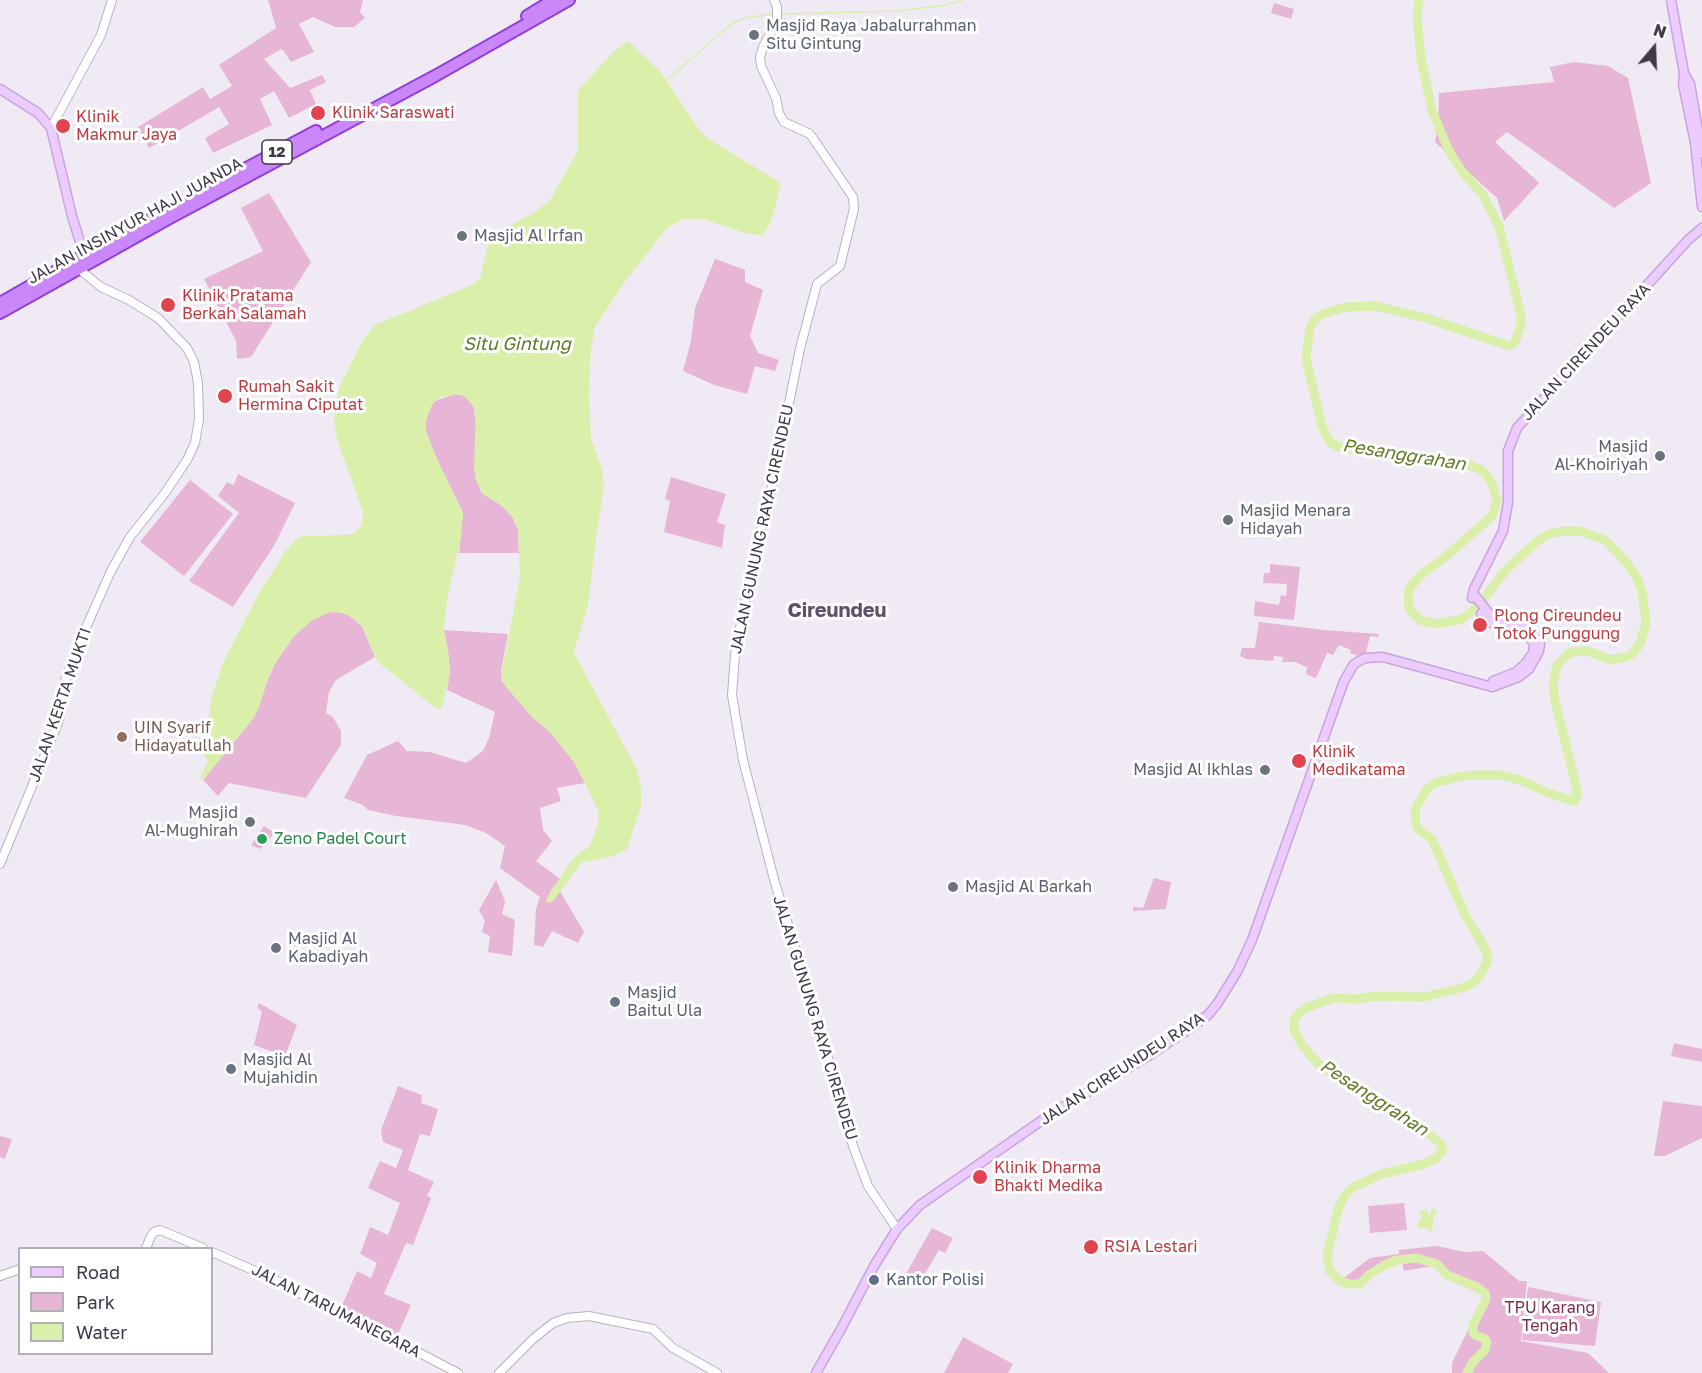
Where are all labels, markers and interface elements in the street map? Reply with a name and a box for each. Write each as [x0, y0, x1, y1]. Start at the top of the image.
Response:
place label: Masjid Raya Jabalurrahman Situ Gintung [766, 16, 976, 54]
north arrow [1624, 18, 1684, 78]
text: N [1651, 20, 1669, 42]
marker: Masjid Raya Jabalurrahman Situ Gintung [747, 28, 761, 42]
place label: Klinik Saraswati [332, 103, 455, 123]
marker: Klinik Saraswati [309, 104, 327, 122]
place label: Klinik Makmur Jaya [76, 107, 177, 145]
marker: Klinik Makmur Jaya [54, 117, 72, 135]
road number: 12 [262, 140, 292, 164]
street label: JALAN INSINYUR HAJI JUANDA [24, 154, 246, 288]
place label: Masjid Al Irfan [474, 226, 583, 246]
marker: Masjid Al Irfan [455, 229, 469, 243]
street label: JALAN CIRENDEU RAYA [1517, 280, 1655, 424]
place label: Klinik Pratama Berkah Salamah [182, 286, 306, 324]
marker: Klinik Pratama Berkah Salamah [159, 296, 177, 314]
water label: Situ Gintung [463, 333, 571, 355]
place label: Rumah Sakit Hermina Ciputat [238, 377, 363, 415]
marker: Rumah Sakit Hermina Ciputat [216, 387, 234, 405]
street label: JALAN GUNUNG RAYA CIRENDEU [726, 403, 798, 655]
water label: Pesanggrahan [1341, 435, 1467, 475]
place label: Masjid Al-Khoiriyah [1554, 437, 1648, 475]
marker: Masjid Al-Khoiriyah [1653, 449, 1667, 463]
place label: Masjid Menara Hidayah [1240, 501, 1351, 539]
marker: Masjid Menara Hidayah [1221, 513, 1235, 527]
district label: Cireundeu [788, 599, 886, 623]
place label: Plong Cireundeu Totok Punggung [1494, 606, 1622, 644]
marker: Plong Cireundeu Totok Punggung [1471, 616, 1489, 634]
street label: JALAN KERTA MUKTI [25, 625, 95, 785]
place label: UIN Syarif Hidayatullah [134, 718, 232, 756]
marker: UIN Syarif Hidayatullah [115, 730, 129, 744]
place label: Klinik Medikatama [1312, 742, 1406, 780]
marker: Klinik Medikatama [1290, 752, 1308, 770]
place label: Masjid Al Ikhlas [1133, 760, 1253, 780]
marker: Masjid Al Ikhlas [1258, 763, 1272, 777]
place label: Masjid Al-Mughirah [145, 803, 238, 841]
marker: Masjid Al-Mughirah [243, 815, 257, 829]
place label: Zeno Padel Court [274, 829, 407, 849]
marker: Zeno Padel Court [255, 832, 269, 846]
place label: Masjid Al Barkah [965, 877, 1092, 897]
marker: Masjid Al Barkah [946, 880, 960, 894]
street label: JALAN GUNUNG RAYA CIRENDEU [769, 893, 861, 1143]
place label: Masjid Al Kabadiyah [288, 929, 368, 967]
marker: Masjid Al Kabadiyah [269, 941, 283, 955]
place label: Masjid Baitul Ula [627, 983, 702, 1021]
marker: Masjid Baitul Ula [608, 995, 622, 1009]
street label: JALAN CIREUNDEU RAYA [1036, 1009, 1208, 1129]
place label: Masjid Al Mujahidin [243, 1050, 318, 1088]
water label: Pesanggrahan [1316, 1055, 1432, 1141]
marker: Masjid Al Mujahidin [224, 1062, 238, 1076]
place label: Klinik Dharma Bhakti Medika [994, 1158, 1103, 1196]
marker: Klinik Dharma Bhakti Medika [971, 1168, 989, 1186]
place label: RSIA Lestari [1104, 1237, 1198, 1257]
marker: RSIA Lestari [1082, 1238, 1100, 1256]
legend [18, 1247, 213, 1355]
street label: JALAN TARUMANEGARA [248, 1260, 424, 1362]
text: Road [76, 1261, 120, 1283]
place label: Kantor Polisi [886, 1270, 984, 1290]
marker: Kantor Polisi [867, 1273, 881, 1287]
text: Park [76, 1291, 115, 1313]
park label: TPU Karang Tengah [1505, 1298, 1595, 1336]
text: Water [76, 1321, 127, 1343]

